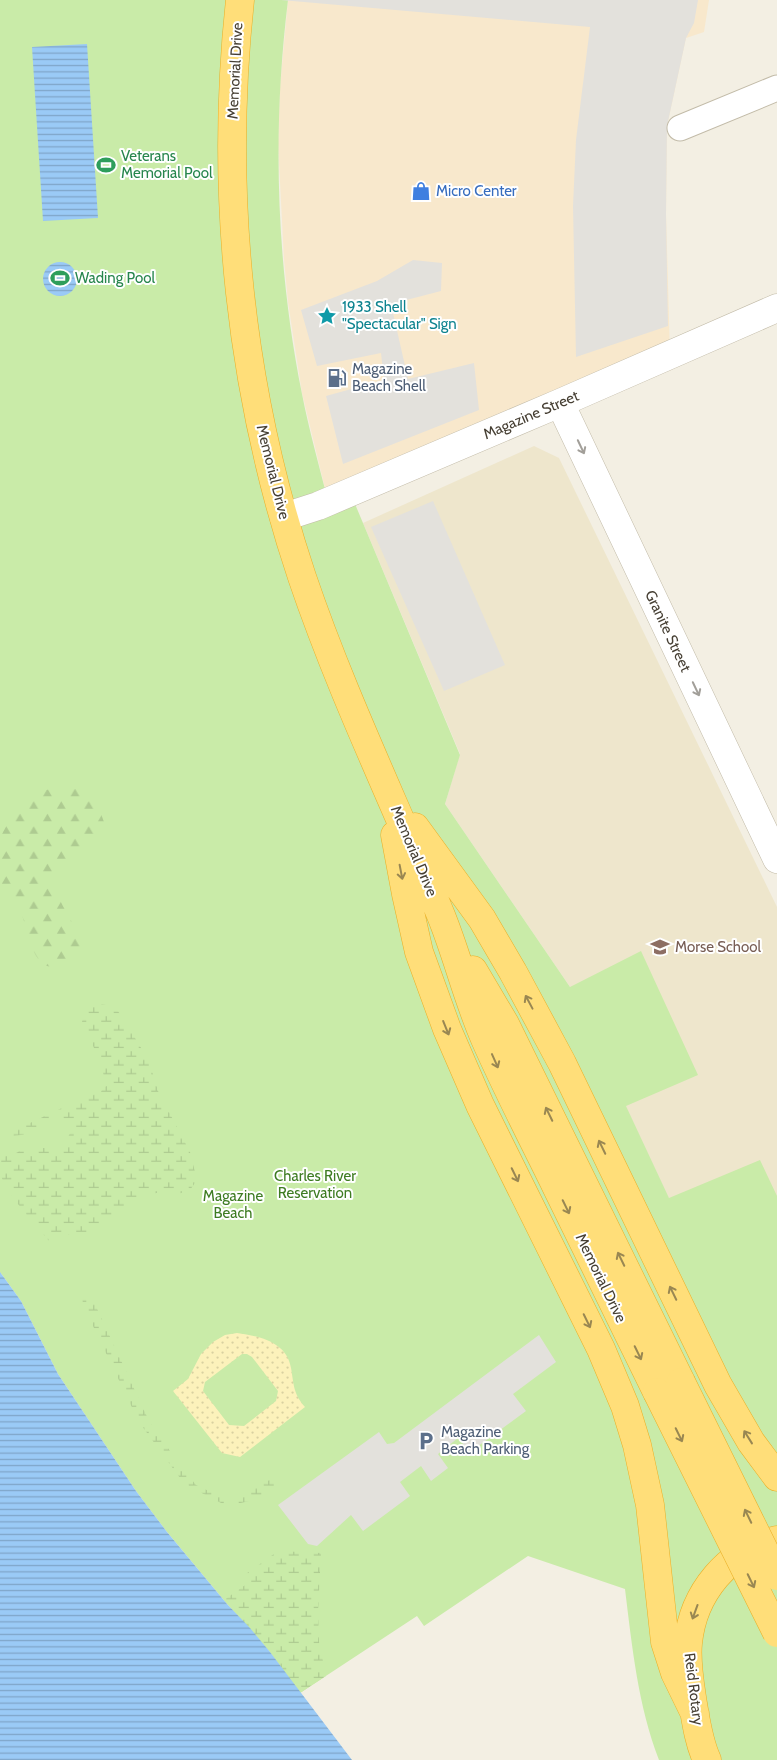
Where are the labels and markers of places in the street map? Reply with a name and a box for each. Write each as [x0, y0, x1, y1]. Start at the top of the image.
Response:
place label: Veterans Memorial Pool [121, 147, 213, 182]
sports icon: Veterans Memorial Pool [95, 154, 117, 176]
shop icon: Micro Center [410, 180, 432, 202]
place label: Micro Center [436, 182, 517, 200]
sports icon: Wading Pool [49, 267, 71, 289]
place label: Wading Pool [75, 269, 155, 287]
place label: 1933 Shell "Spectacular" Sign [342, 298, 457, 333]
place icon: 1933 Shell "Spectacular" Sign [316, 305, 338, 327]
place label: Magazine Beach Shell [352, 360, 426, 395]
fuel station icon: Magazine Beach Shell [326, 367, 348, 389]
school or university icon: Morse School [649, 936, 671, 958]
place label: Morse School [675, 938, 761, 956]
place label: Magazine Beach Parking [441, 1423, 530, 1458]
parking icon: Magazine Beach Parking [415, 1430, 437, 1452]

